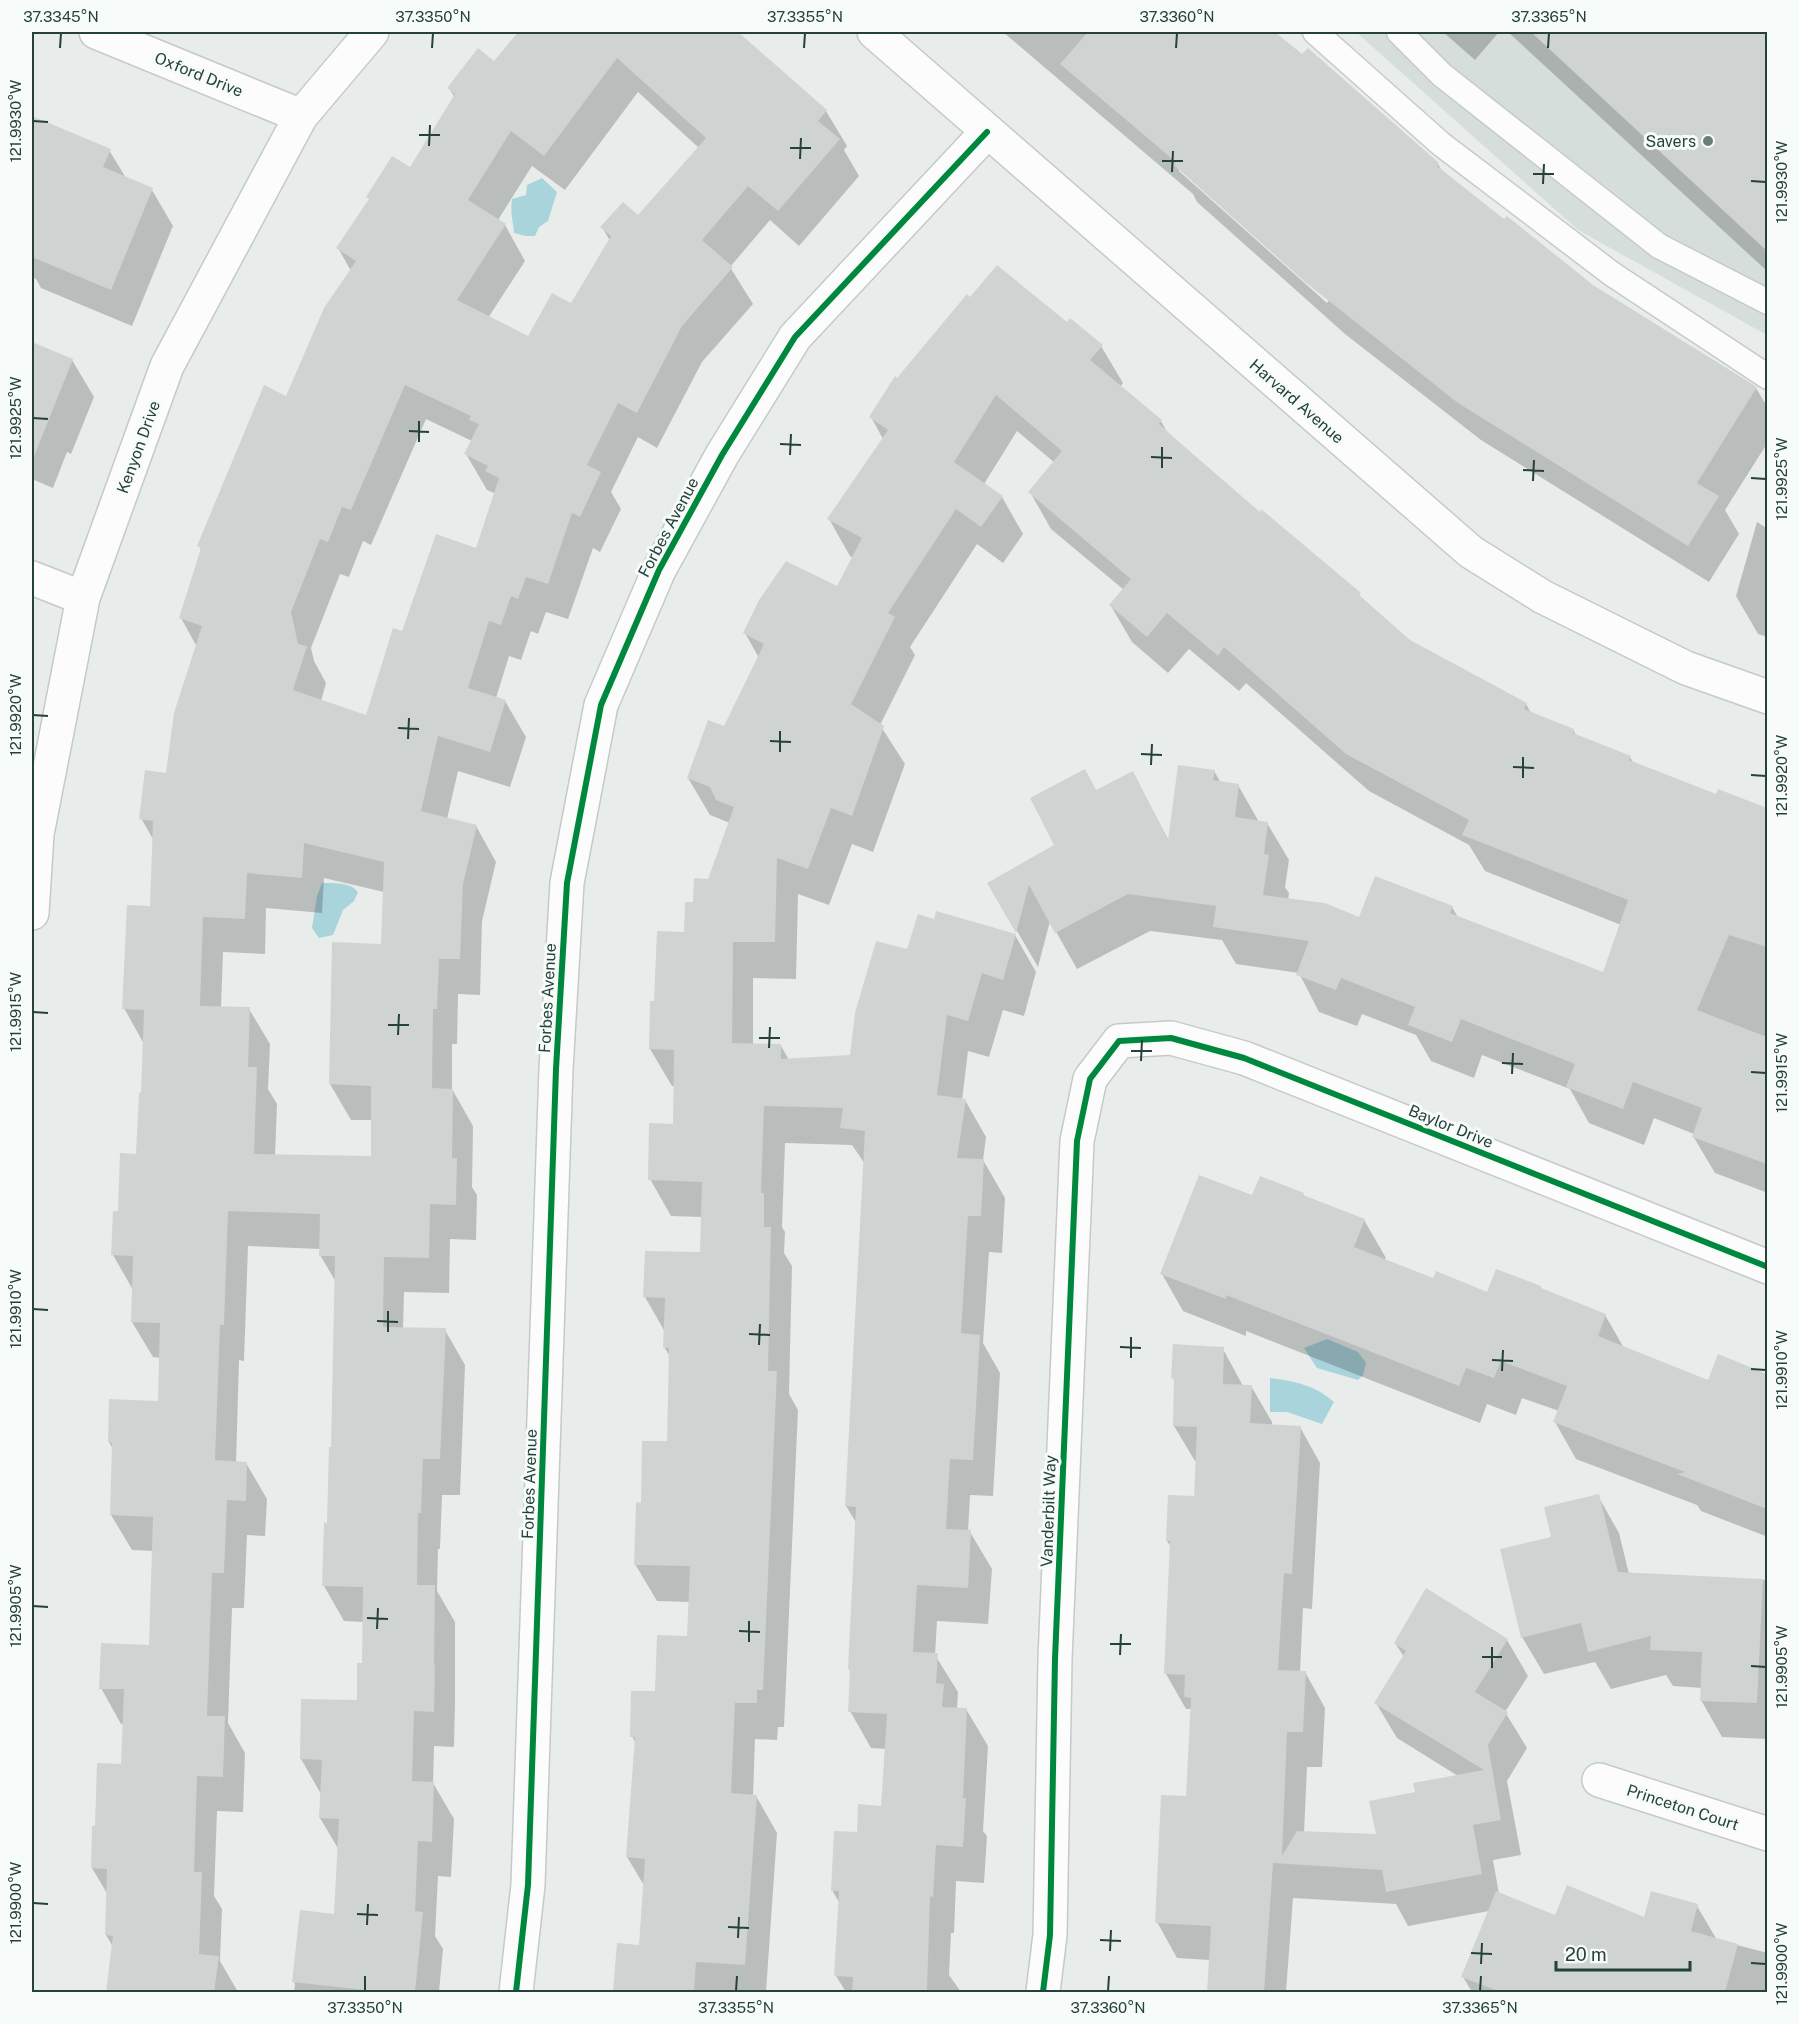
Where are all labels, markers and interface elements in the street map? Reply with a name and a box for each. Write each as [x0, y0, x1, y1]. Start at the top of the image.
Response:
text: 37.3345°N [23, 8, 99, 25]
text: 37.3350°N [395, 8, 471, 25]
text: 37.3355°N [767, 8, 843, 25]
text: 37.3360°N [1139, 8, 1215, 25]
text: 37.3365°N [1511, 8, 1587, 25]
street label: Oxford Drive [152, 48, 246, 101]
text: 121.9930°W [7, 80, 24, 162]
place label: Savers [1645, 132, 1696, 151]
marker: Savers [1701, 134, 1715, 148]
text: 121.9930°W [1773, 141, 1790, 223]
street label: Harvard Avenue [1246, 355, 1348, 448]
text: 121.9925°W [7, 377, 24, 459]
street label: Kenyon Drive [113, 398, 164, 496]
text: 121.9925°W [1773, 438, 1790, 520]
street label: Forbes Avenue [634, 474, 703, 580]
text: 121.9920°W [7, 674, 24, 756]
text: 121.9920°W [1773, 735, 1790, 817]
street label: Forbes Avenue [535, 943, 560, 1053]
text: 121.9915°W [7, 972, 24, 1052]
text: 121.9915°W [1773, 1033, 1790, 1113]
street label: Baylor Drive [1406, 1101, 1496, 1152]
text: 121.9910°W [7, 1269, 24, 1349]
text: 121.9910°W [1773, 1330, 1790, 1410]
street label: Forbes Avenue [518, 1429, 541, 1539]
street label: Vanderbilt Way [1037, 1454, 1060, 1567]
text: 121.9905°W [7, 1564, 24, 1648]
text: 121.9905°W [1773, 1625, 1790, 1709]
street label: Princeton Court [1624, 1780, 1741, 1835]
text: 121.9900°W [7, 1862, 24, 1944]
text: 121.9900°W [1773, 1923, 1790, 2005]
scale bar [1556, 1934, 1690, 1972]
text: 20 m [1565, 1944, 1607, 1965]
text: 37.3350°N [327, 1999, 403, 2016]
text: 37.3355°N [698, 1999, 774, 2016]
text: 37.3360°N [1070, 1999, 1146, 2016]
text: 37.3365°N [1442, 1999, 1518, 2016]

